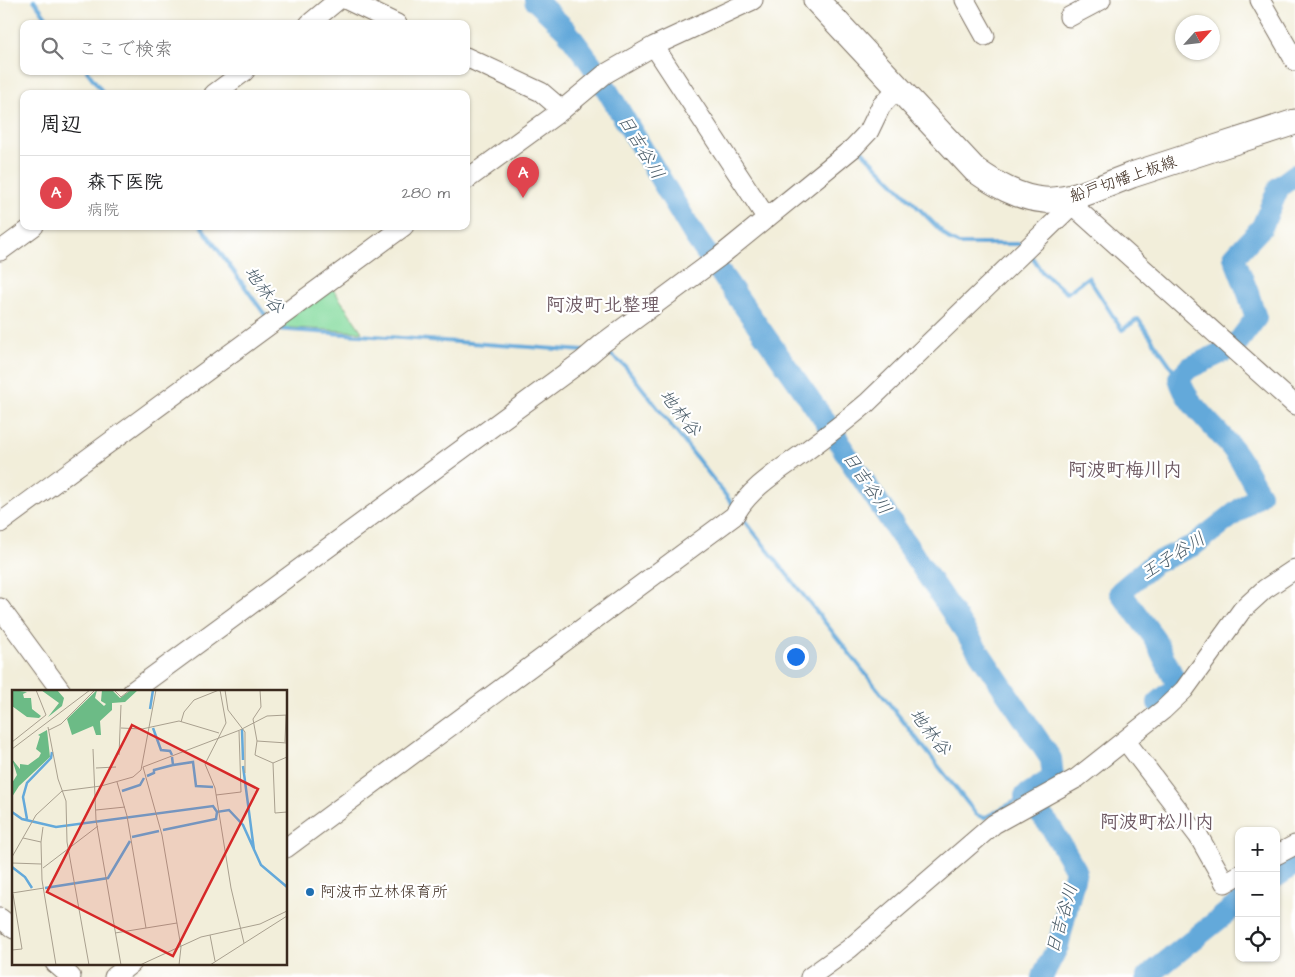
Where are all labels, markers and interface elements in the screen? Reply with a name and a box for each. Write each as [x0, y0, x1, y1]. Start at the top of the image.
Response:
north arrow [1175, 15, 1220, 60]
search box [20, 20, 470, 75]
icon: search [38, 34, 66, 62]
text: ここで検索 [78, 36, 173, 63]
text: 周辺 [40, 110, 82, 139]
water label: 日吉谷川 [612, 110, 670, 184]
street label: 船戸切幡上板線 [1066, 150, 1180, 208]
pin: A [507, 157, 539, 198]
text: 森下医院 [87, 169, 163, 196]
text: A [51, 182, 61, 204]
text: 280 m [402, 182, 450, 204]
text: 病院 [87, 199, 119, 221]
water label: 地林谷 [238, 261, 291, 320]
district label: 阿波町北整理 [546, 292, 660, 319]
water label: 地林谷 [654, 384, 707, 443]
water label: 日吉谷川 [837, 446, 897, 520]
district label: 阿波町梅川内 [1068, 457, 1182, 484]
water label: 王子谷川 [1136, 526, 1210, 586]
your location [783, 644, 809, 670]
inset map [12, 690, 288, 964]
water label: 地林谷 [904, 703, 957, 762]
district label: 阿波町松川内 [1100, 809, 1214, 836]
map controls [1235, 827, 1280, 962]
button: + [1235, 827, 1280, 872]
button: − [1235, 872, 1280, 917]
place label: 阿波市立林保育所 [320, 881, 448, 903]
water label: 日吉谷川 [1040, 881, 1084, 957]
marker: 阿波市立林保育所 [304, 886, 316, 898]
button: locate [1235, 917, 1280, 962]

